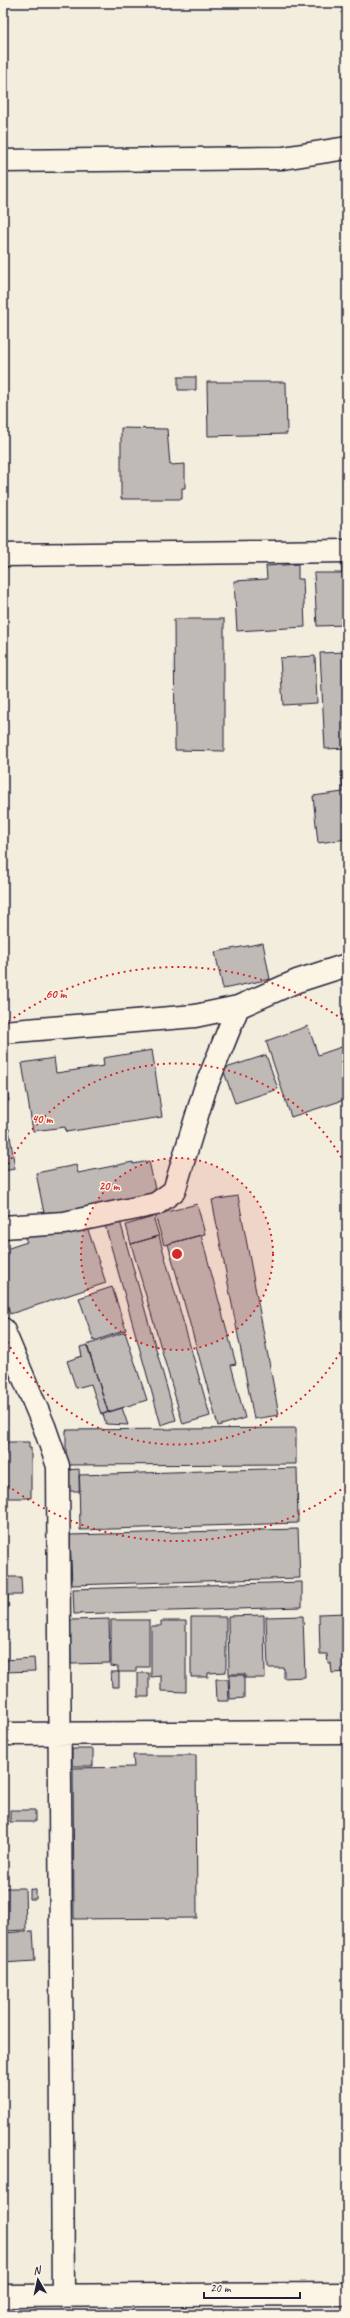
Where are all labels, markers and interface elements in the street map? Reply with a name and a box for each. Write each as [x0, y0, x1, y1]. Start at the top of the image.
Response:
text: 60 m [46, 986, 68, 1002]
text: 40 m [32, 1111, 53, 1127]
text: 20 m [99, 1178, 120, 1194]
centre of rings [170, 1247, 184, 1261]
north arrow [18, 2260, 58, 2300]
text: N [32, 2262, 43, 2278]
scale bar [204, 2274, 300, 2300]
text: 20 m [210, 2280, 232, 2296]

